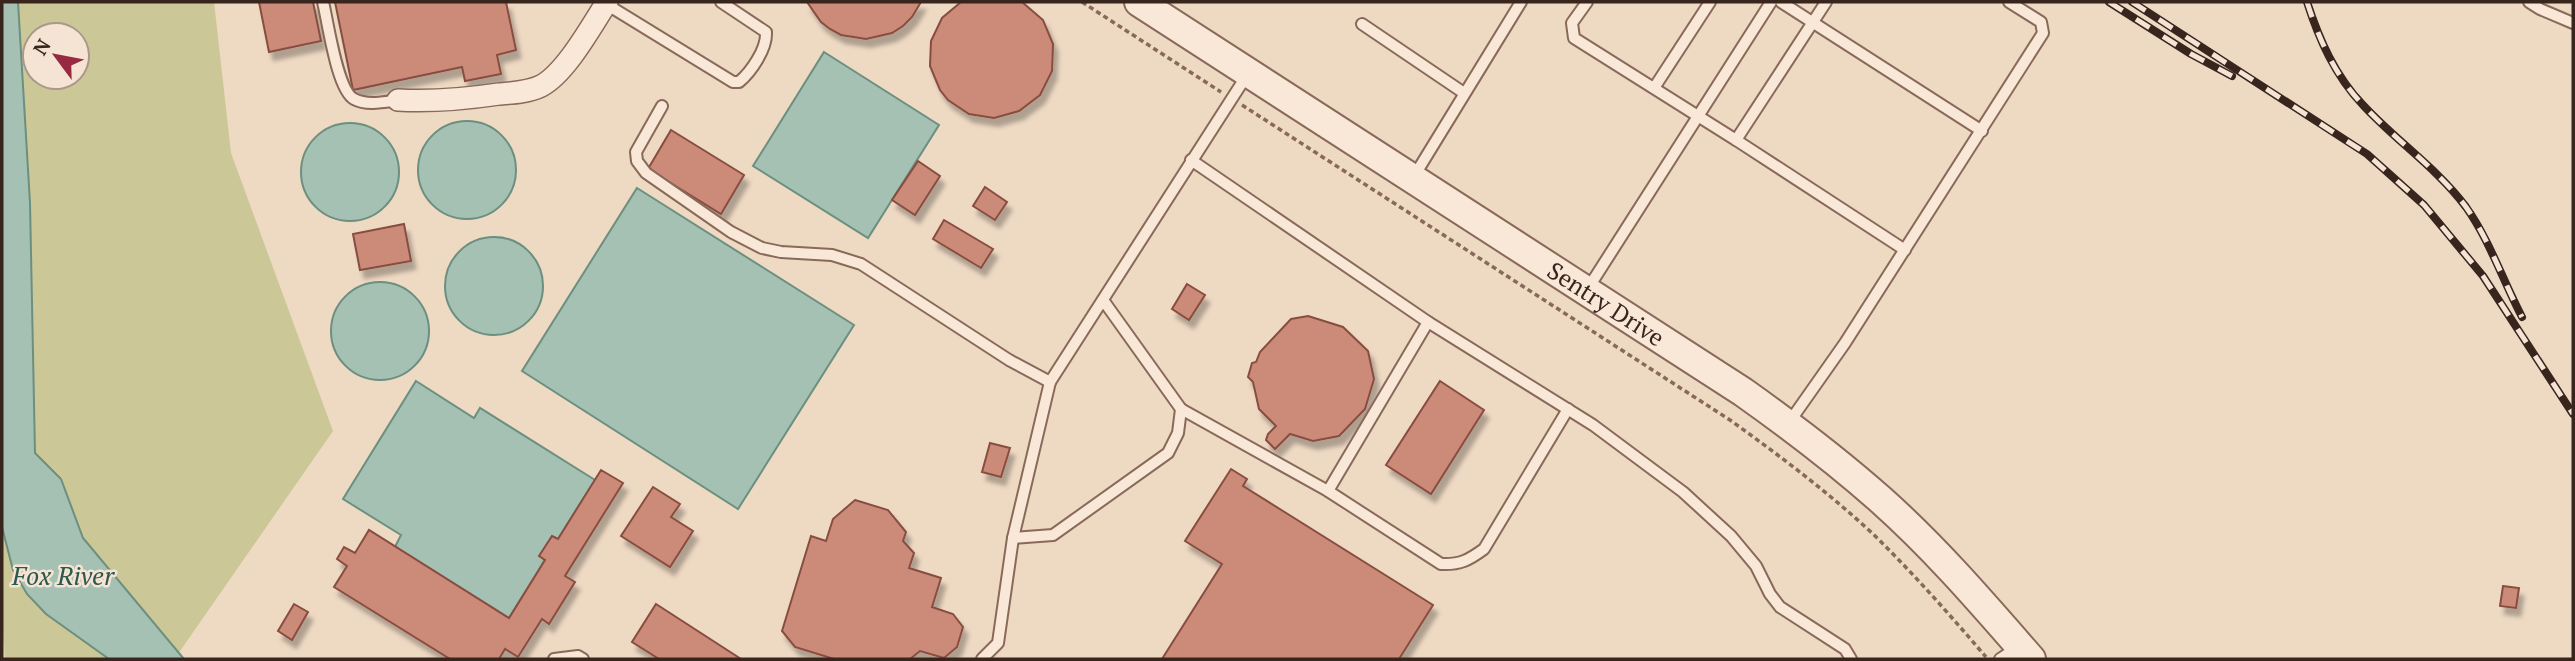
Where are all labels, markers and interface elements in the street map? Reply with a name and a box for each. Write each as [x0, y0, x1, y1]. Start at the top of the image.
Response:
north arrow [21, 21, 91, 91]
text: N [27, 33, 56, 59]
street label: Sentry Drive [1542, 254, 1671, 353]
water label: Fox River [11, 558, 115, 592]

